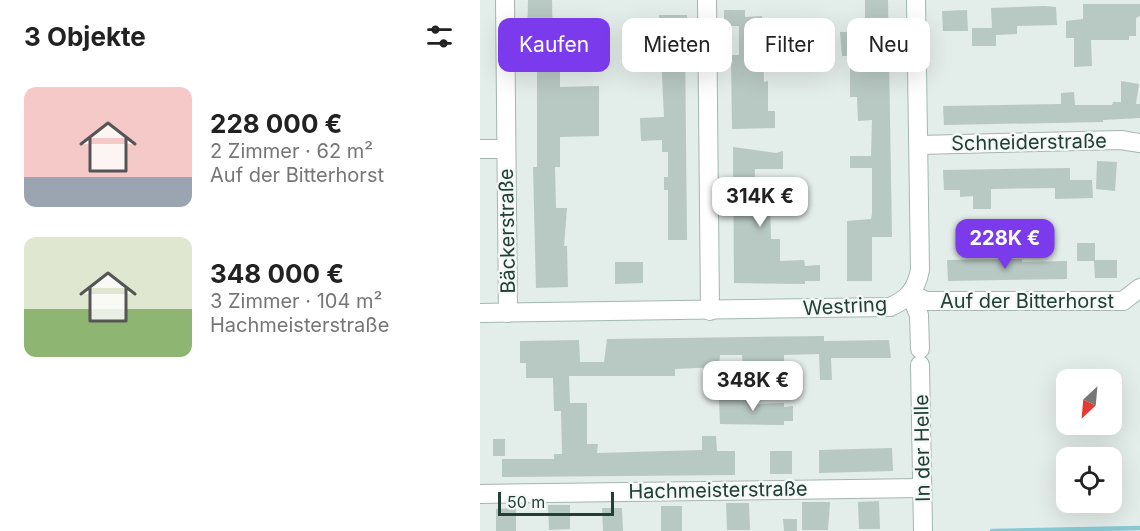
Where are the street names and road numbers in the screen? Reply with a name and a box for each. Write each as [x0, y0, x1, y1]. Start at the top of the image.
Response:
street label: Schneiderstraße [951, 129, 1107, 155]
street label: Bäckerstraße [494, 168, 520, 294]
street label: Auf der Bitterhorst [940, 289, 1114, 313]
street label: Westring [802, 292, 888, 320]
street label: In der Helle [909, 394, 935, 502]
street label: Hachmeisterstraße [628, 476, 808, 504]

